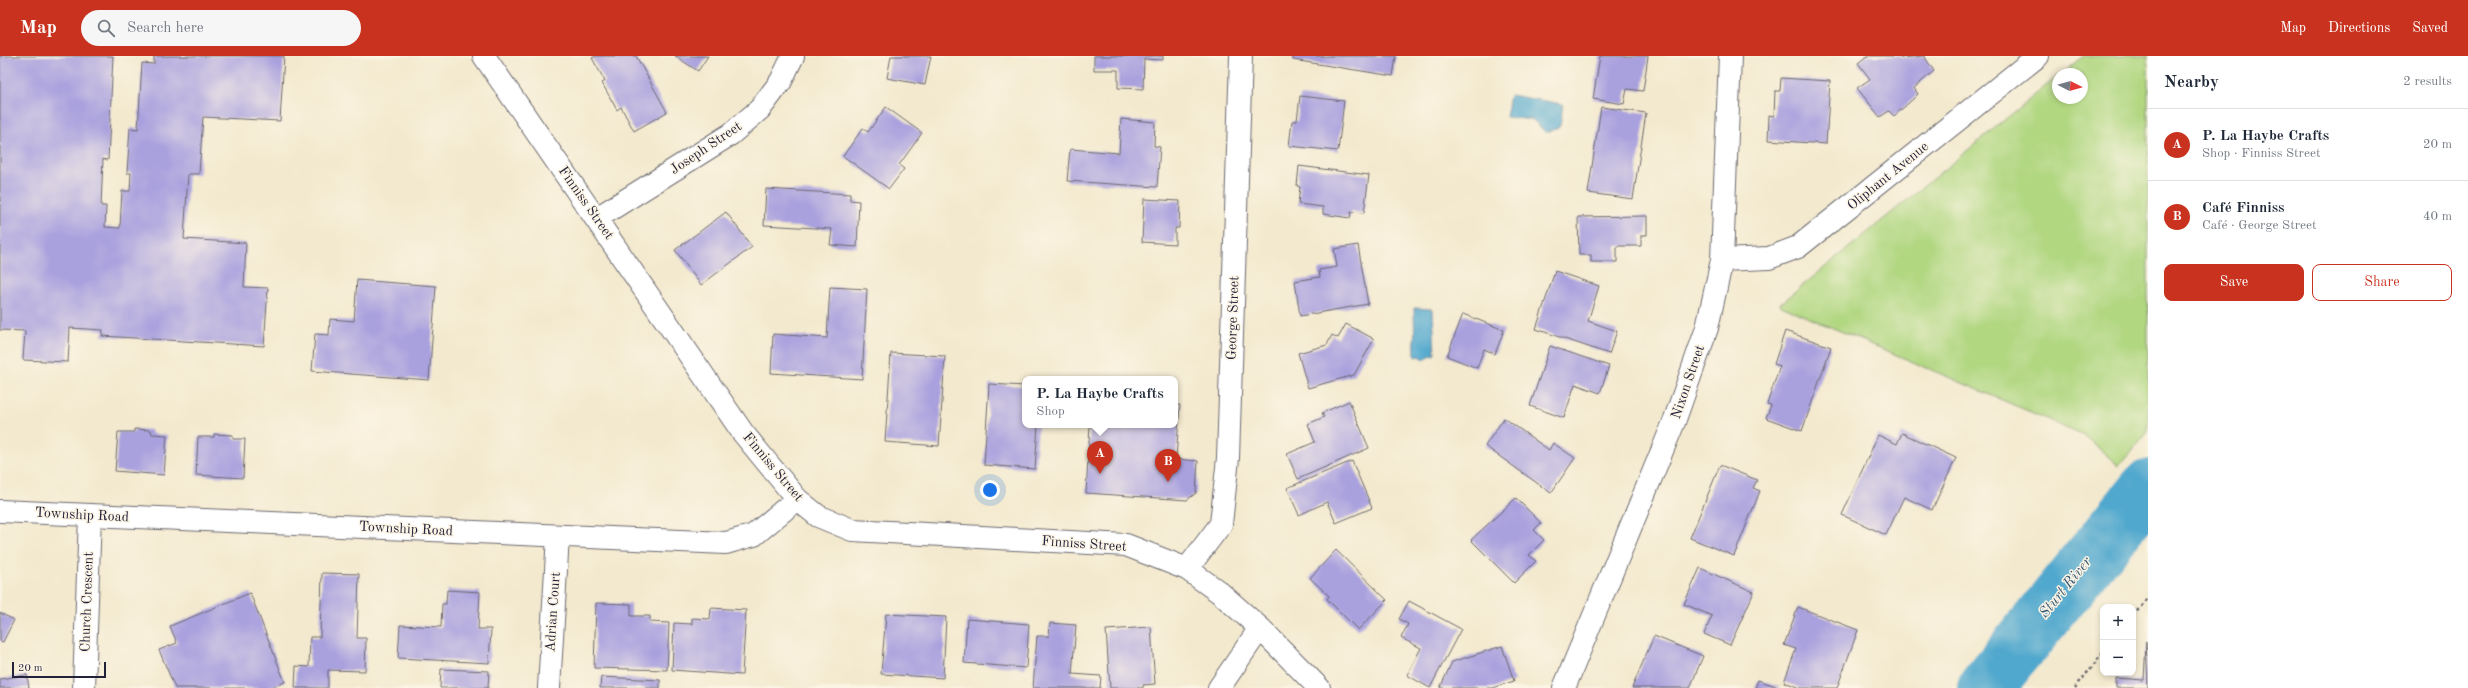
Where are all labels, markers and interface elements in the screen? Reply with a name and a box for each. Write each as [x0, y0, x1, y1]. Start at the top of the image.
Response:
search box [81, 10, 361, 46]
icon: search [95, 17, 117, 39]
text: Map [20, 19, 57, 38]
text: Search here [127, 21, 204, 36]
text: Map [2280, 21, 2306, 35]
text: Directions [2328, 21, 2390, 35]
text: Saved [2412, 21, 2448, 35]
north arrow [2052, 68, 2088, 104]
text: Nearby [2164, 74, 2219, 91]
text: 2 results [2403, 75, 2452, 88]
street label: Joseph Street [668, 119, 744, 177]
text: P. La Haybe Crafts [2202, 129, 2329, 144]
text: A [2172, 138, 2182, 151]
text: 20 m [2423, 138, 2452, 151]
street label: Oliphant Avenue [1845, 139, 1931, 213]
text: Shop · Finniss Street [2202, 147, 2320, 160]
street label: Finniss Street [556, 164, 616, 242]
text: Café Finniss [2202, 201, 2285, 216]
text: B [2172, 210, 2182, 223]
text: 40 m [2423, 210, 2452, 223]
text: Café · George Street [2202, 219, 2317, 232]
button: Save [2164, 264, 2304, 301]
button: Share [2312, 264, 2452, 301]
street label: George Street [1225, 276, 1241, 360]
street label: Nixon Street [1669, 343, 1707, 421]
popup [1022, 376, 1178, 428]
text: P. La Haybe Crafts [1036, 387, 1164, 402]
text: Shop [1036, 405, 1065, 418]
street label: Finniss Street [740, 430, 806, 504]
pin: A [1087, 441, 1113, 474]
pin: B [1155, 449, 1181, 482]
your location [980, 480, 1000, 500]
street label: Township Road [35, 506, 129, 524]
street label: Township Road [359, 520, 453, 538]
street label: Finniss Street [1041, 534, 1127, 554]
street label: Church Crescent [78, 551, 96, 652]
water label: Sturt River [2037, 554, 2095, 621]
street label: Adrian Court [543, 571, 563, 653]
map controls [2100, 604, 2136, 676]
button: + [2100, 604, 2136, 640]
button: − [2100, 640, 2136, 676]
scale bar [12, 660, 106, 679]
text: 20 m [18, 663, 43, 674]

